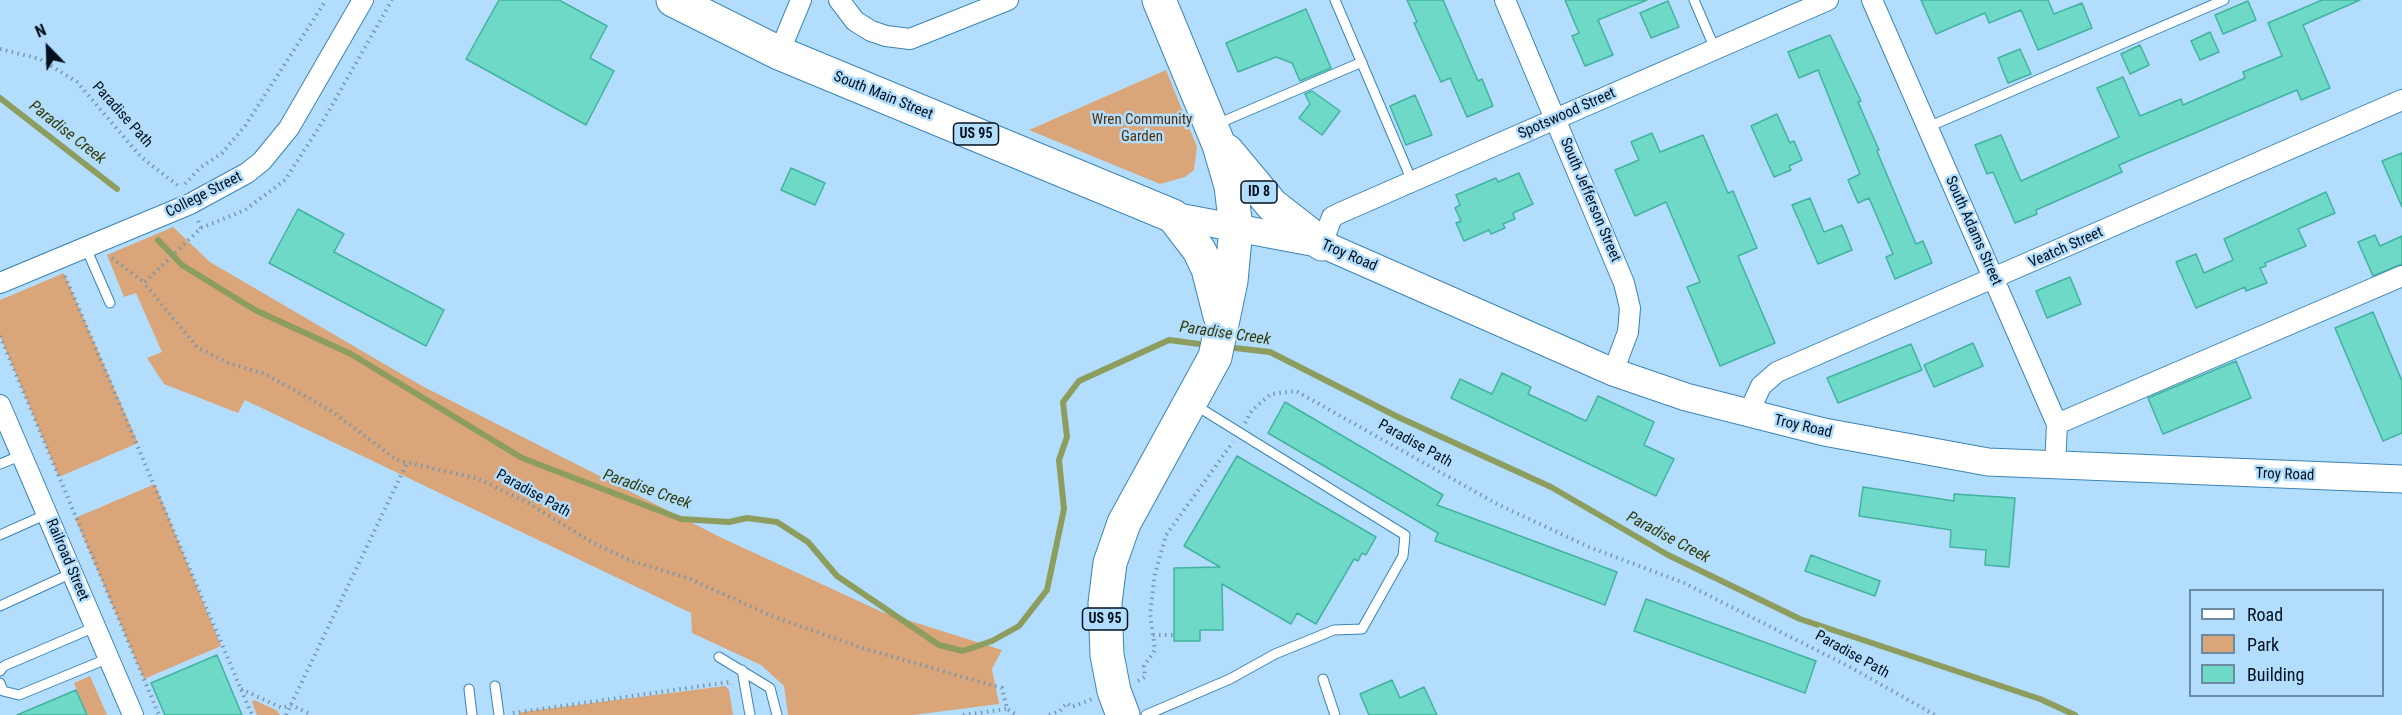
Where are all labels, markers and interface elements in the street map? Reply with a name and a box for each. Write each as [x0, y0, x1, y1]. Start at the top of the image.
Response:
north arrow [18, 18, 78, 78]
text: N [33, 20, 49, 42]
street label: South Main Street [831, 68, 935, 124]
street label: Paradise Path [88, 78, 156, 152]
street label: Spotswood Street [1515, 84, 1619, 144]
water label: Paradise Creek [25, 97, 109, 169]
park label: Wren Community Garden [1092, 111, 1192, 146]
road number: US 95 [954, 123, 998, 145]
street label: South Jefferson Street [1556, 135, 1624, 265]
street label: College Street [163, 168, 245, 222]
street label: South Adams Street [1941, 174, 2005, 288]
road number: ID 8 [1241, 181, 1277, 203]
street label: Veatch Street [2026, 224, 2106, 272]
street label: Troy Road [1318, 236, 1380, 276]
water label: Paradise Creek [1178, 318, 1272, 350]
street label: Troy Road [1772, 412, 1834, 442]
street label: Paradise Path [1375, 416, 1455, 472]
street label: Troy Road [2255, 465, 2315, 485]
street label: Paradise Path [493, 466, 573, 522]
water label: Paradise Creek [600, 466, 694, 514]
water label: Paradise Creek [1623, 508, 1713, 568]
street label: Railroad Street [42, 516, 92, 604]
legend [2189, 589, 2384, 697]
text: Road [2247, 604, 2283, 625]
road number: US 95 [1082, 608, 1128, 630]
street label: Paradise Path [1812, 627, 1892, 683]
text: Park [2247, 634, 2279, 655]
text: Building [2247, 664, 2304, 685]

